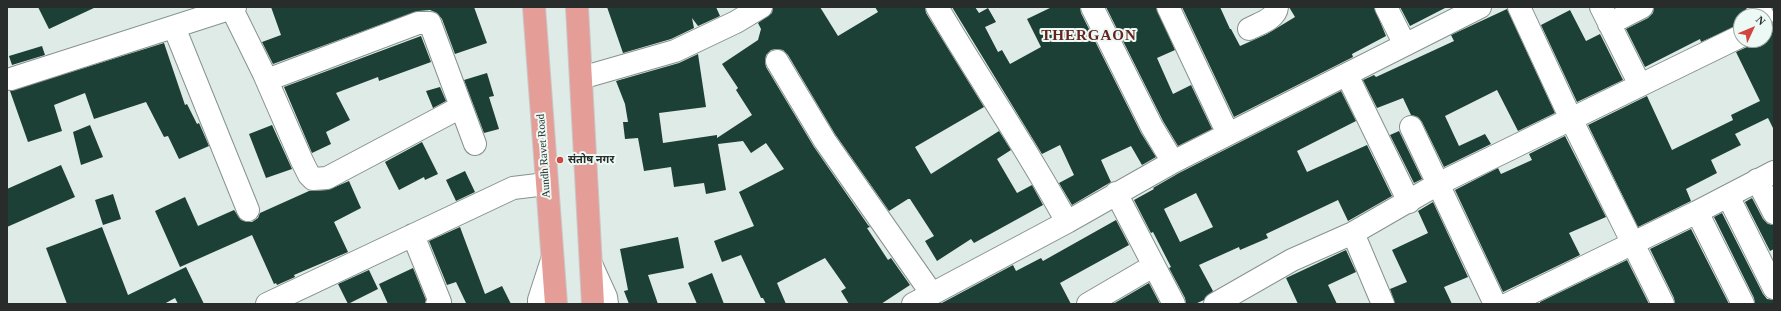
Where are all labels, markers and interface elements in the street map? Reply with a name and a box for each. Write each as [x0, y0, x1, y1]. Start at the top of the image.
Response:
north arrow [1733, 8, 1773, 48]
text: N [1754, 13, 1768, 27]
district label: THERGAON [1041, 27, 1137, 45]
street label: Aundh Ravet Road [534, 113, 554, 199]
place label: संतोष नगर [568, 153, 614, 167]
marker: संतोष नगर [555, 155, 565, 165]

